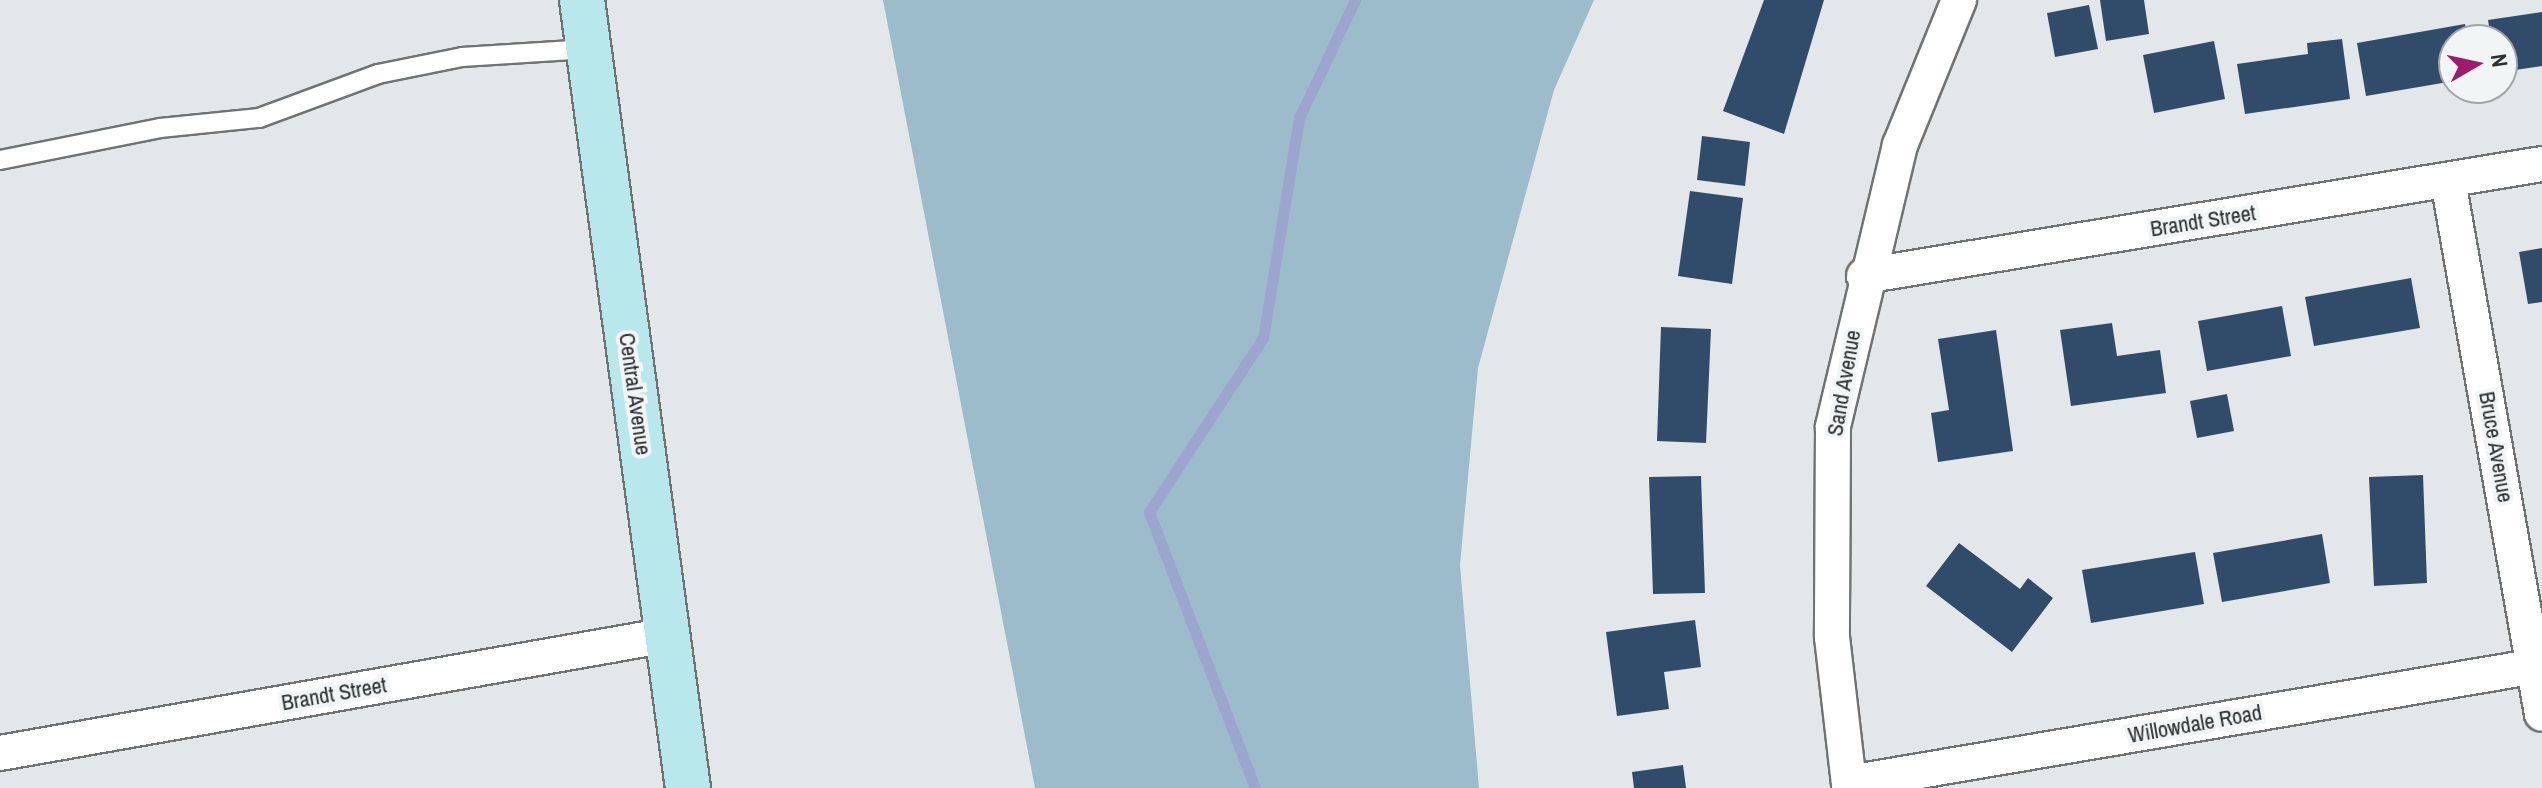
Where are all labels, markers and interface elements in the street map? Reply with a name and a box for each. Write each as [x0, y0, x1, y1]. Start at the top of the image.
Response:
north arrow [2438, 24, 2518, 104]
text: N [2484, 52, 2516, 69]
street label: Brandt Street [2148, 200, 2258, 242]
street label: Sand Avenue [1822, 328, 1866, 438]
street label: Central Avenue [613, 331, 657, 457]
street label: Bruce Avenue [2473, 389, 2519, 505]
street label: Brandt Street [279, 672, 389, 716]
street label: Willowdale Road [2126, 699, 2264, 749]

